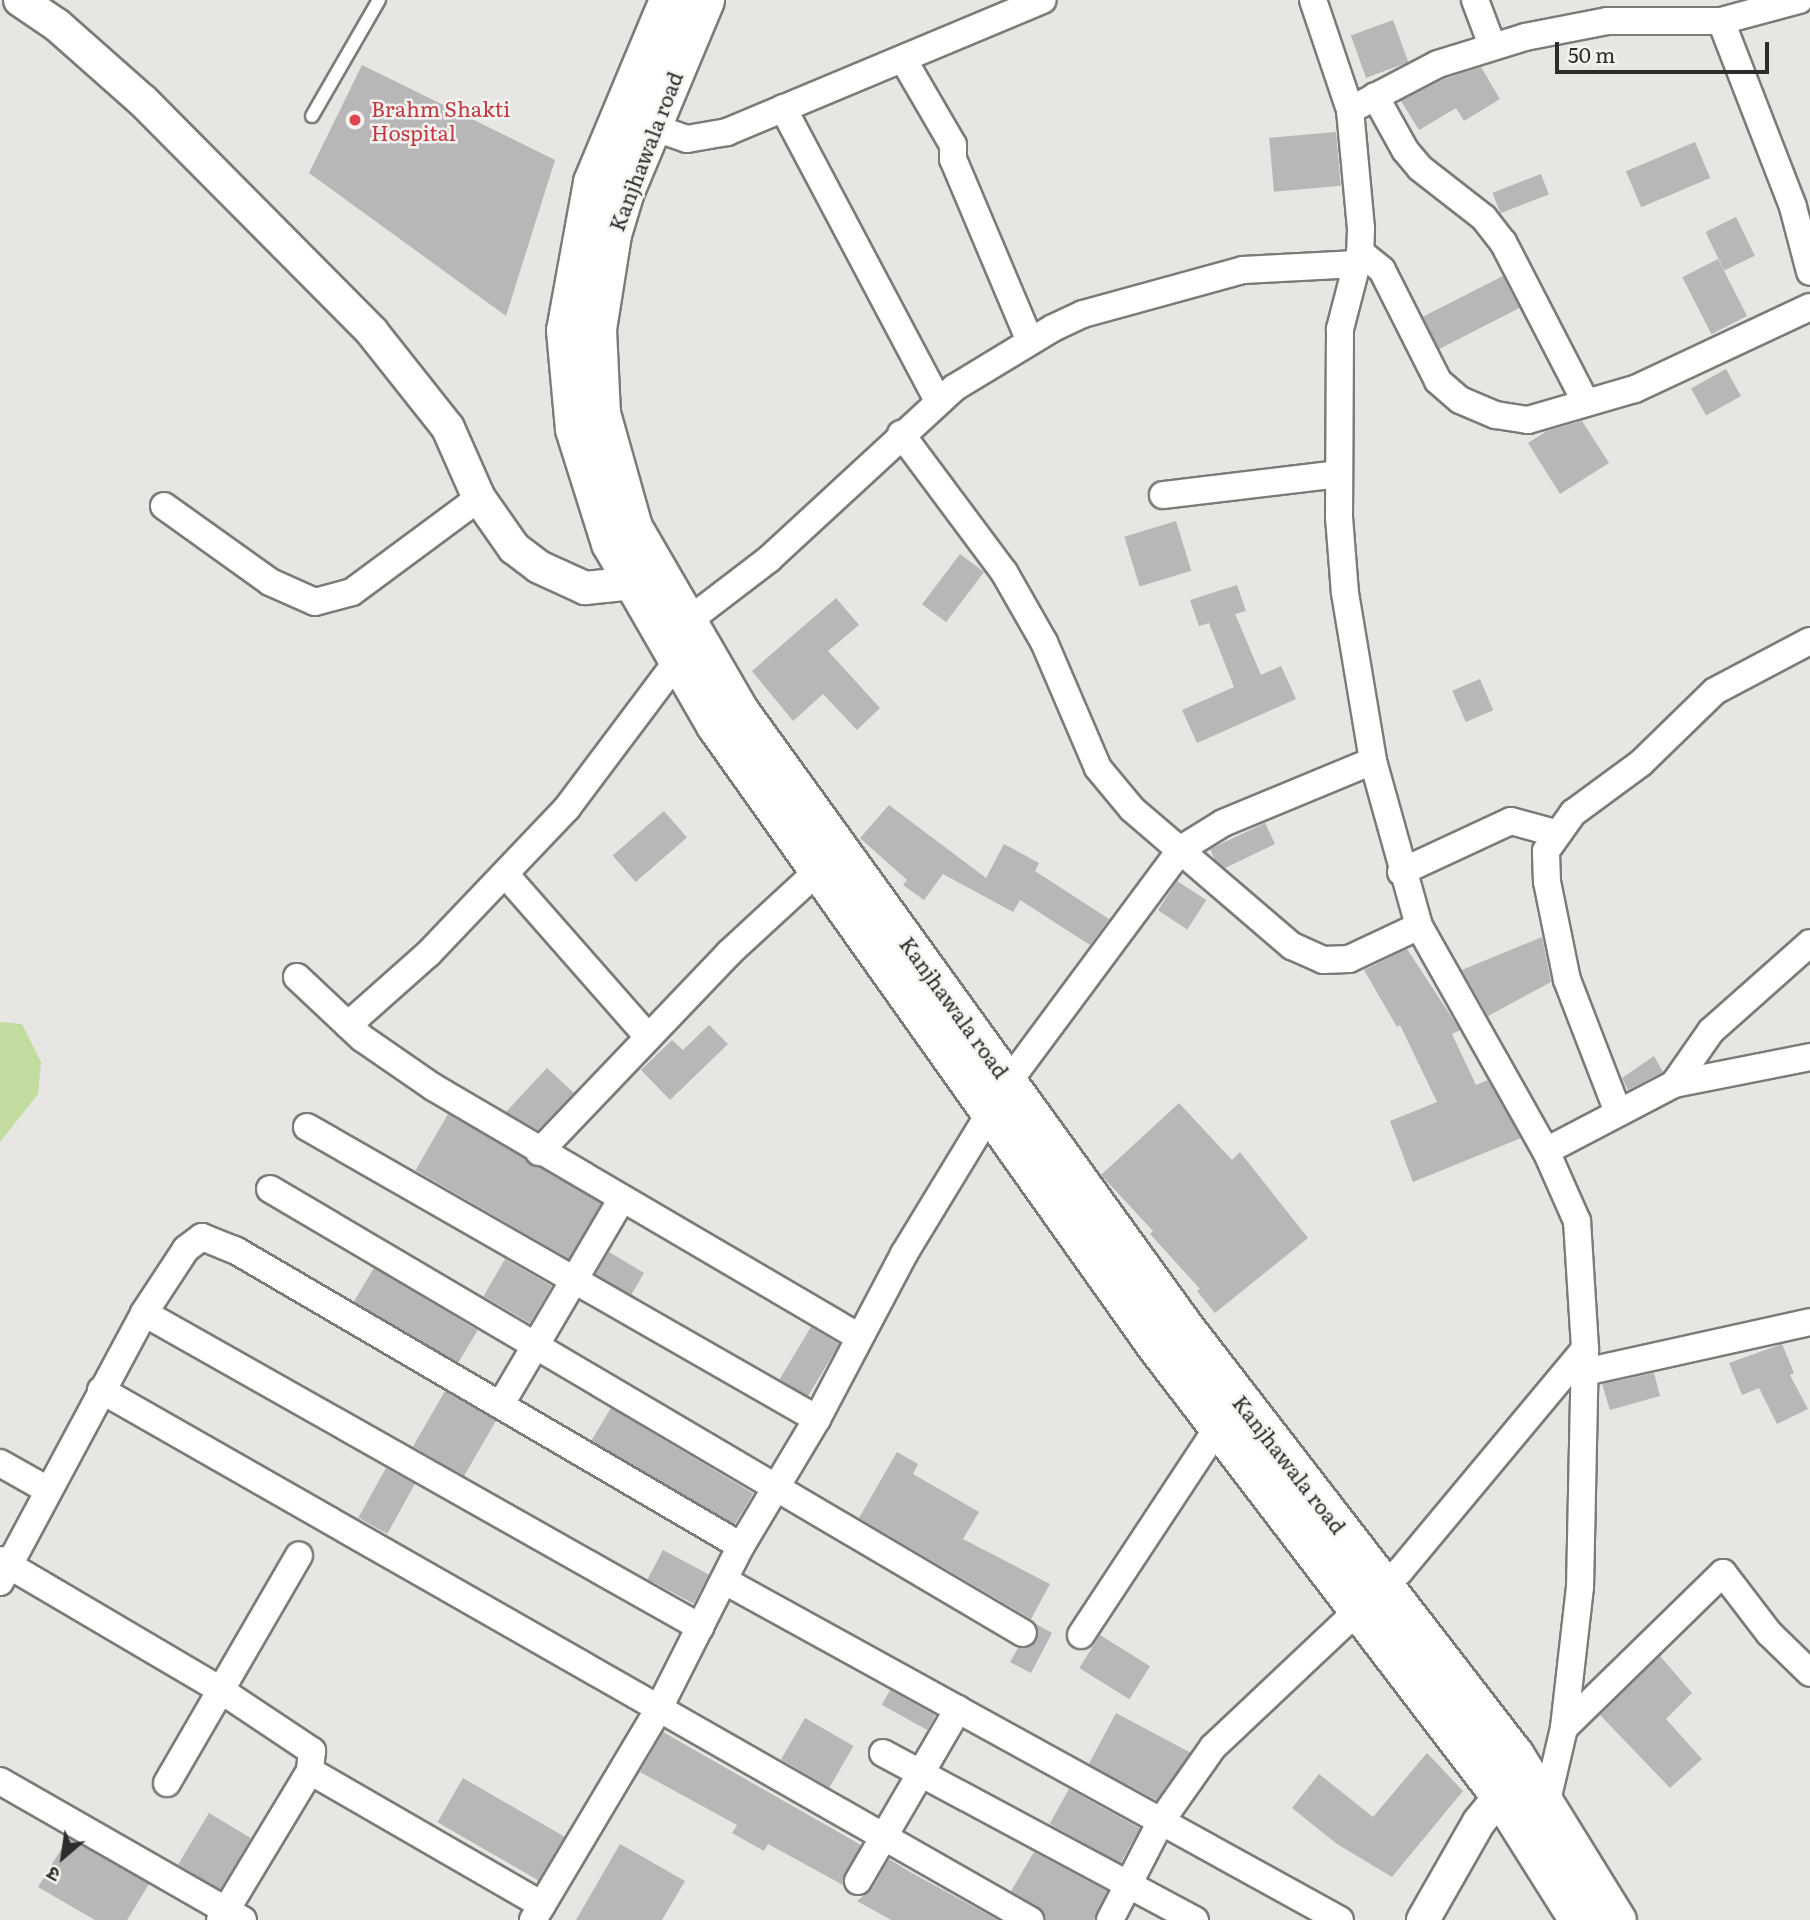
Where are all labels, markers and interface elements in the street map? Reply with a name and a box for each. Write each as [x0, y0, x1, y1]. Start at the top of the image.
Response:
scale bar [1558, 28, 1772, 72]
text: 50 m [1568, 38, 1615, 69]
street label: Kanjhawala road [603, 68, 687, 234]
place label: Brahm Shakti Hospital [371, 95, 510, 145]
marker: Brahm Shakti Hospital [345, 110, 365, 130]
street label: Kanjhawala road [895, 931, 1015, 1083]
street label: Kanjhawala road [1228, 1390, 1352, 1538]
north arrow [28, 1822, 98, 1892]
text: उ [41, 1860, 64, 1890]

